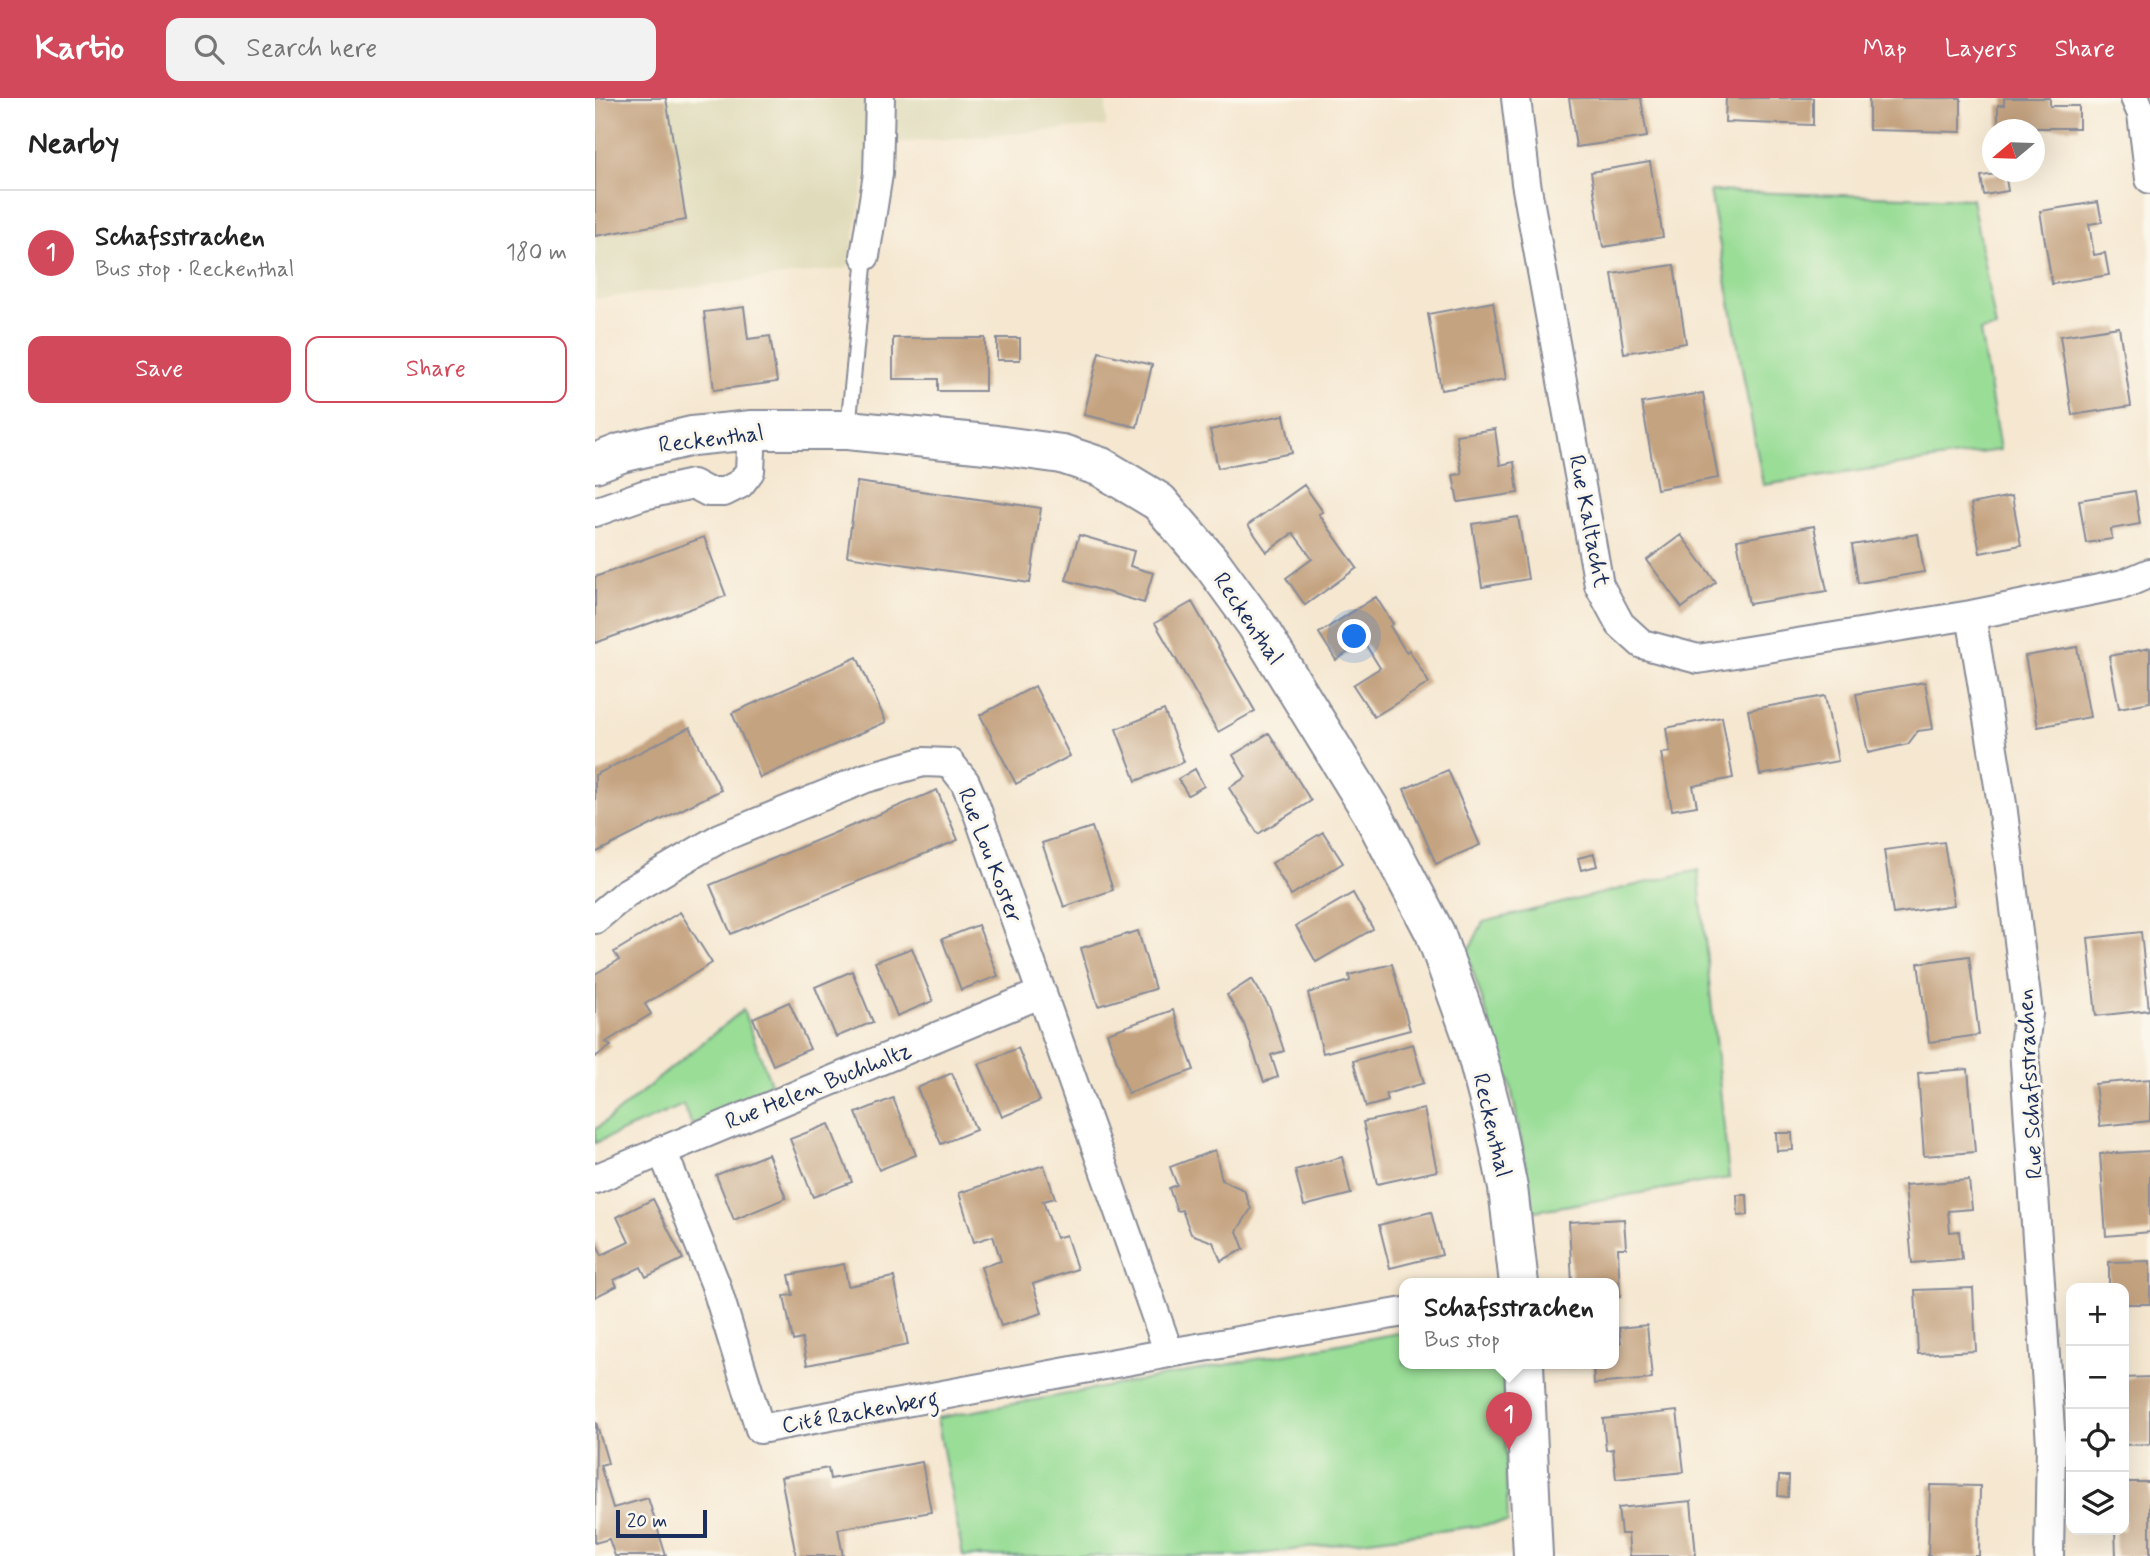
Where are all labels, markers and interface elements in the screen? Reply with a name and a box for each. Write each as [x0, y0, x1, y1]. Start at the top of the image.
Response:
search box [166, 18, 656, 81]
text: Kartio [35, 27, 124, 71]
icon: search [190, 30, 228, 68]
text: Search here [246, 32, 377, 66]
text: Map [1863, 34, 1907, 65]
text: Layers [1945, 34, 2017, 65]
text: Share [2055, 34, 2115, 65]
north arrow [1982, 119, 2045, 182]
text: Nearby [28, 124, 119, 163]
text: Schafsstrachen [95, 221, 265, 255]
text: 1 [46, 238, 56, 268]
text: 180 m [506, 238, 567, 268]
text: Bus stop · Reckenthal [95, 255, 294, 285]
button: Save [28, 336, 291, 403]
button: Share [305, 336, 567, 403]
street label: Reckenthal [657, 419, 765, 461]
street label: Rue Kaltacht [1561, 453, 1616, 591]
street label: Reckenthal [1205, 567, 1289, 671]
your location [1337, 619, 1371, 653]
street label: Rue Lou Koster [950, 784, 1029, 928]
street label: Rue Schafsstrachen [2011, 988, 2051, 1180]
street label: Rue Helen Buchholtz [721, 1036, 916, 1138]
street label: Reckenthal [1465, 1071, 1518, 1180]
popup [1399, 1278, 1619, 1369]
map controls [2066, 1283, 2129, 1535]
button: + [2066, 1283, 2129, 1346]
text: Schafsstrachen [1424, 1292, 1594, 1326]
text: Bus stop [1424, 1326, 1500, 1356]
button: − [2066, 1346, 2129, 1409]
street label: Cité Rackenberg [780, 1384, 941, 1443]
pin: 1 [1486, 1392, 1532, 1450]
button: locate [2066, 1409, 2129, 1472]
button: layers [2066, 1472, 2129, 1535]
scale bar [616, 1507, 707, 1539]
text: 20 m [627, 1509, 667, 1534]

